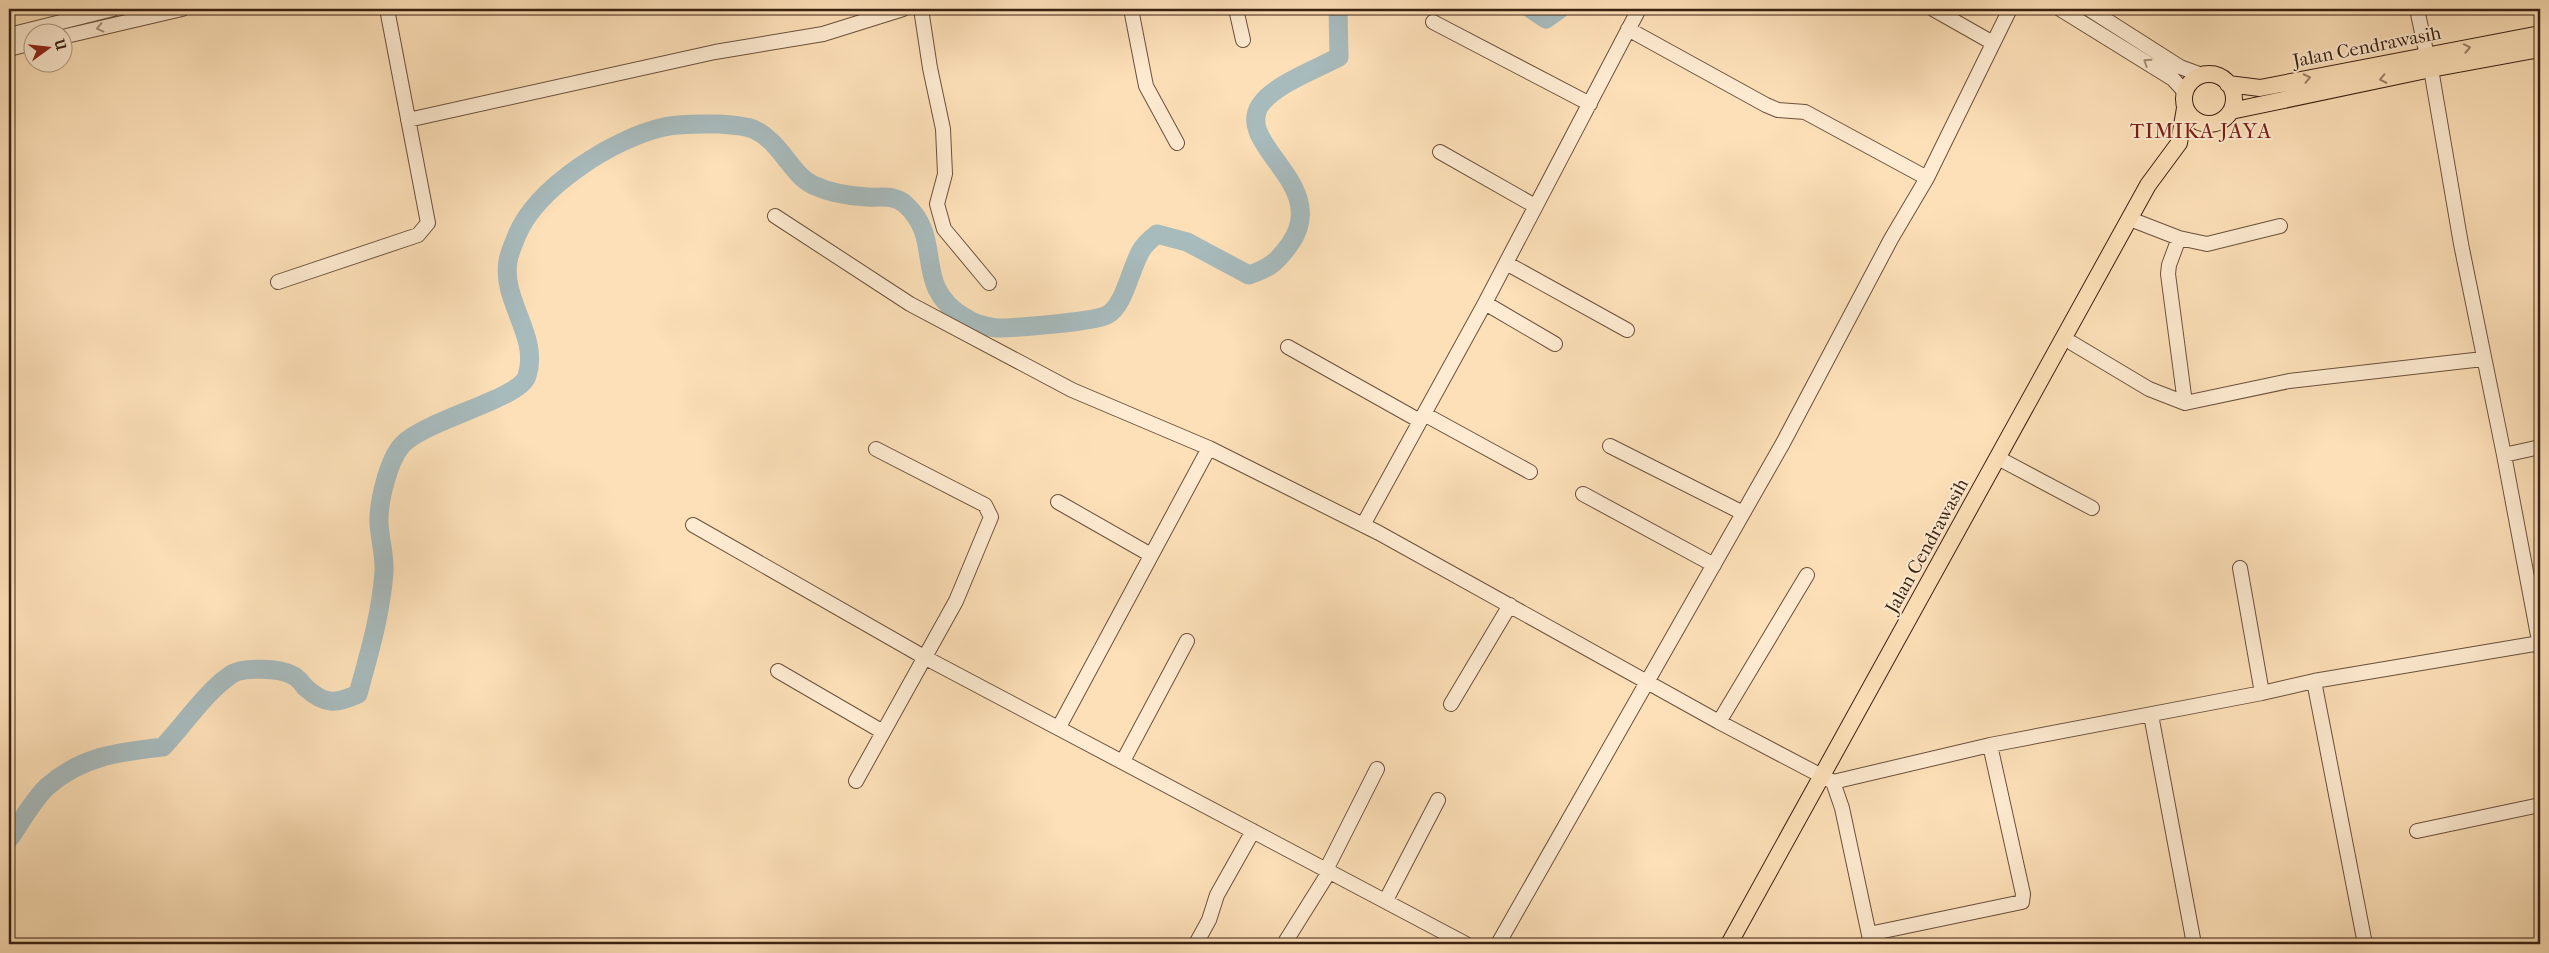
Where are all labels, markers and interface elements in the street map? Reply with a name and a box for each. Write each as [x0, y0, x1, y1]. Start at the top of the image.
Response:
north arrow [22, 22, 72, 72]
one-way arrow [96, 22, 105, 33]
street label: Jalan Cendrawasih [2289, 22, 2443, 73]
text: U [50, 36, 70, 52]
one-way arrow [2463, 43, 2471, 54]
one-way arrow [2143, 59, 2152, 68]
one-way arrow [2303, 73, 2312, 84]
one-way arrow [2378, 73, 2387, 84]
district label: TIMIKA JAYA [2130, 119, 2272, 143]
street label: Jalan Cendrawasih [1880, 474, 1973, 619]

